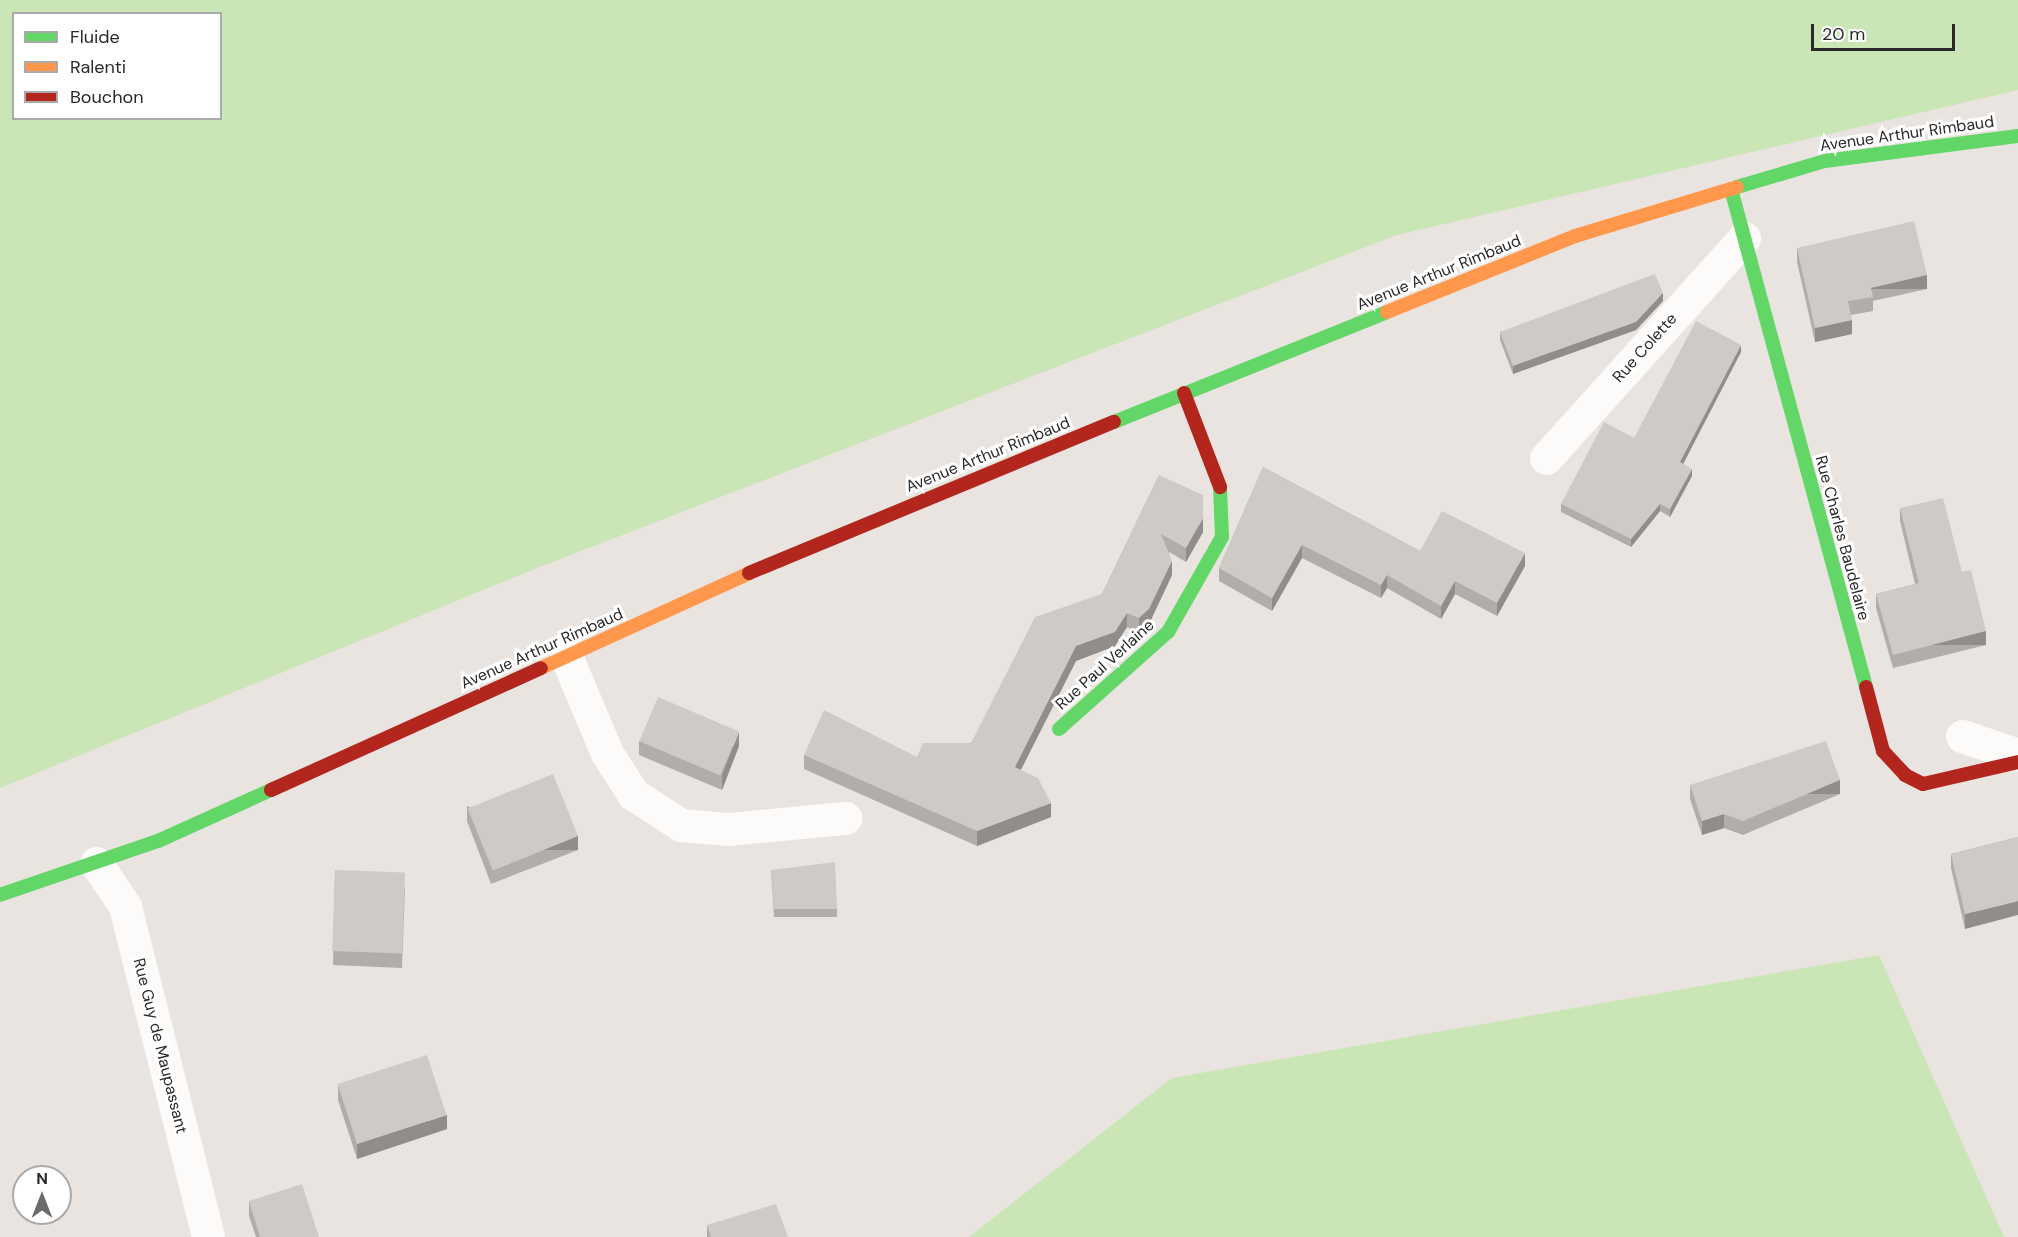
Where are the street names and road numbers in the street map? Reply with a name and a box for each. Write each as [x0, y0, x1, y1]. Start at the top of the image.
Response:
street label: Avenue Arthur Rimbaud [1819, 112, 1995, 156]
street label: Avenue Arthur Rimbaud [1354, 231, 1524, 315]
street label: Rue Colette [1609, 309, 1681, 387]
street label: Avenue Arthur Rimbaud [903, 413, 1073, 497]
street label: Rue Charles Baudelaire [1811, 454, 1873, 622]
street label: Avenue Arthur Rimbaud [458, 605, 626, 693]
street label: Rue Paul Verlaine [1052, 616, 1158, 714]
street label: Rue Guy de Maupassant [129, 956, 191, 1136]

